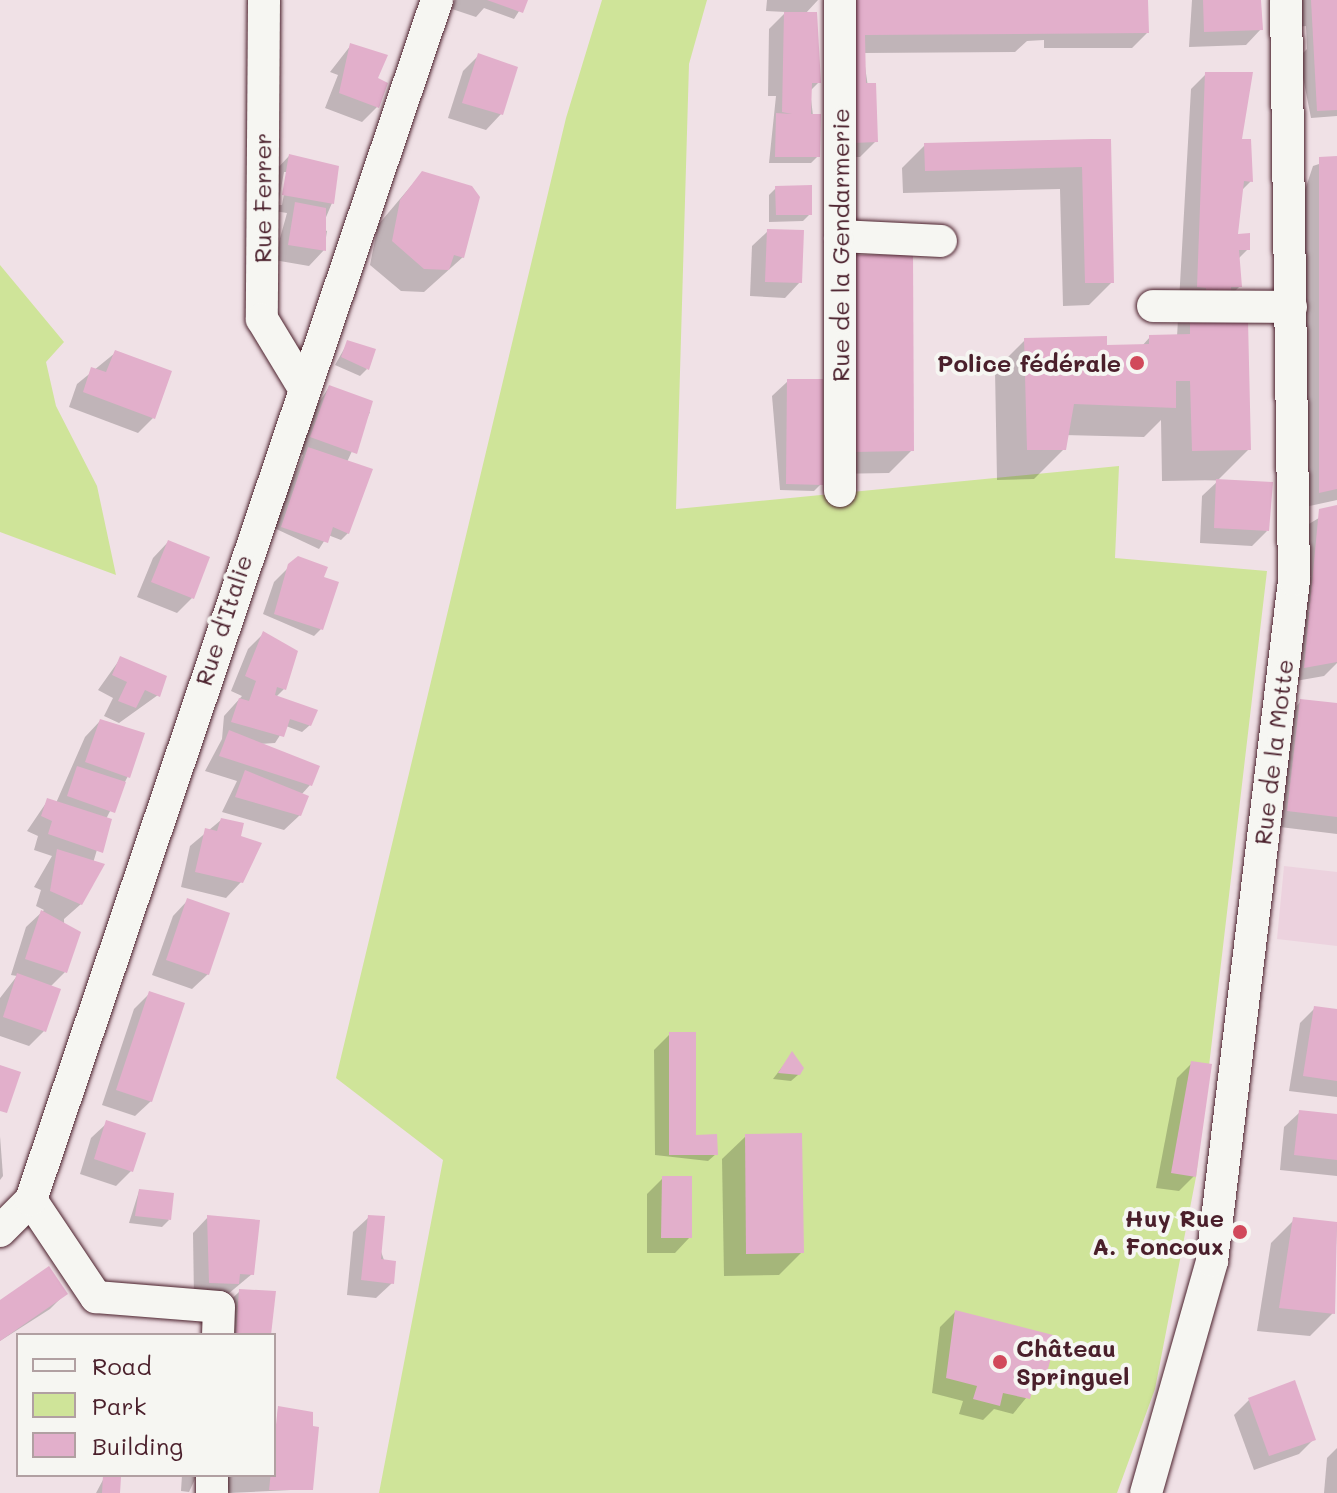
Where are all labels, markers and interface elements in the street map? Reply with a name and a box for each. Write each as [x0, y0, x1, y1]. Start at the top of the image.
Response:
street label: Rue de la Gendarmerie [826, 108, 854, 382]
street label: Rue Ferrer [248, 133, 276, 263]
place label: Police fédérale [937, 349, 1121, 377]
marker: Police fédérale [1128, 354, 1146, 372]
street label: Rue d'Italie [188, 551, 258, 689]
street label: Rue de la Motte [1247, 658, 1299, 846]
place label: Huy Rue A. Foncoux [1092, 1204, 1224, 1260]
marker: Huy Rue A. Foncoux [1231, 1223, 1249, 1241]
legend [16, 1333, 276, 1477]
place label: Château Springuel [1016, 1334, 1129, 1390]
text: Road [92, 1350, 152, 1381]
marker: Château Springuel [991, 1353, 1009, 1371]
text: Park [92, 1390, 146, 1421]
text: Building [92, 1430, 183, 1461]

